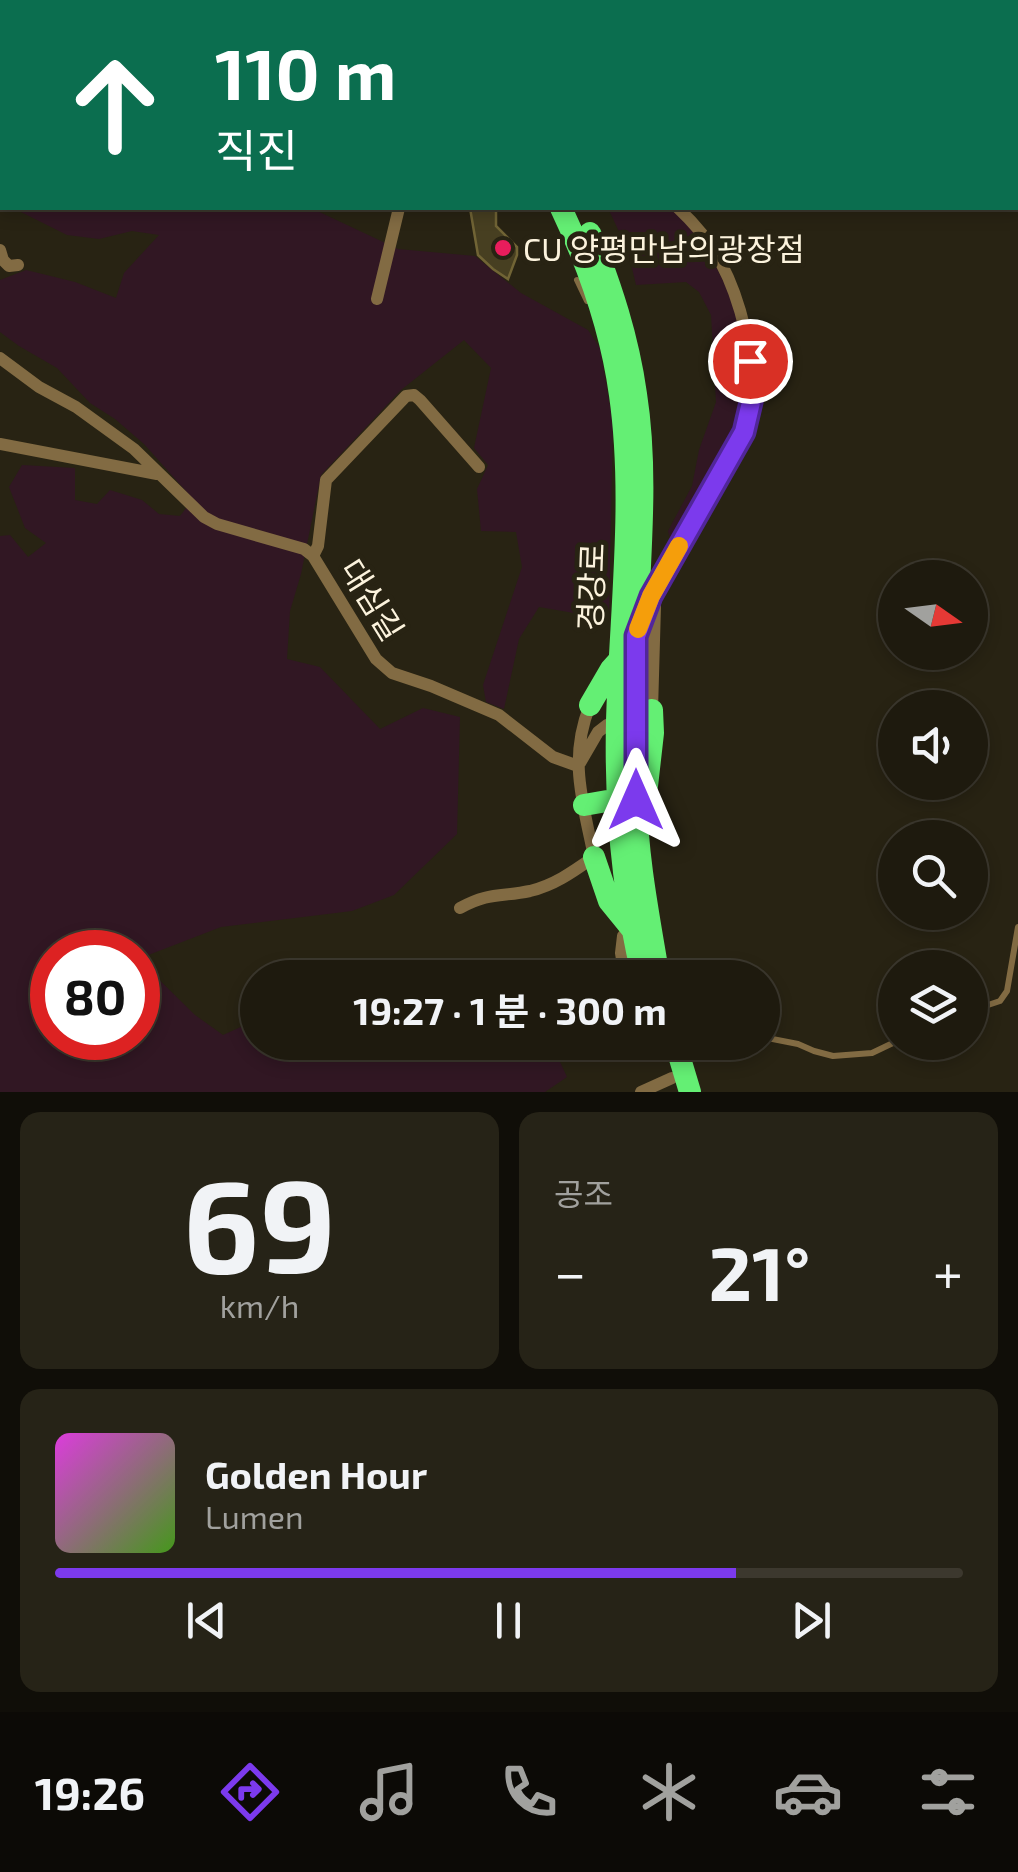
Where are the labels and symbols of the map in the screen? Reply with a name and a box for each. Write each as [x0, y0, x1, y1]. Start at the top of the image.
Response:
place label: CU 양평만남의광장점 [523, 229, 805, 267]
marker: CU 양평만남의광장점 [492, 237, 514, 259]
pin [708, 319, 793, 404]
street label: 경강로 [569, 542, 611, 632]
street label: 대심길 [333, 551, 413, 647]
north arrow [878, 560, 988, 670]
position arrow [584, 748, 688, 852]
speed limit sign: 80 [30, 930, 160, 1060]

